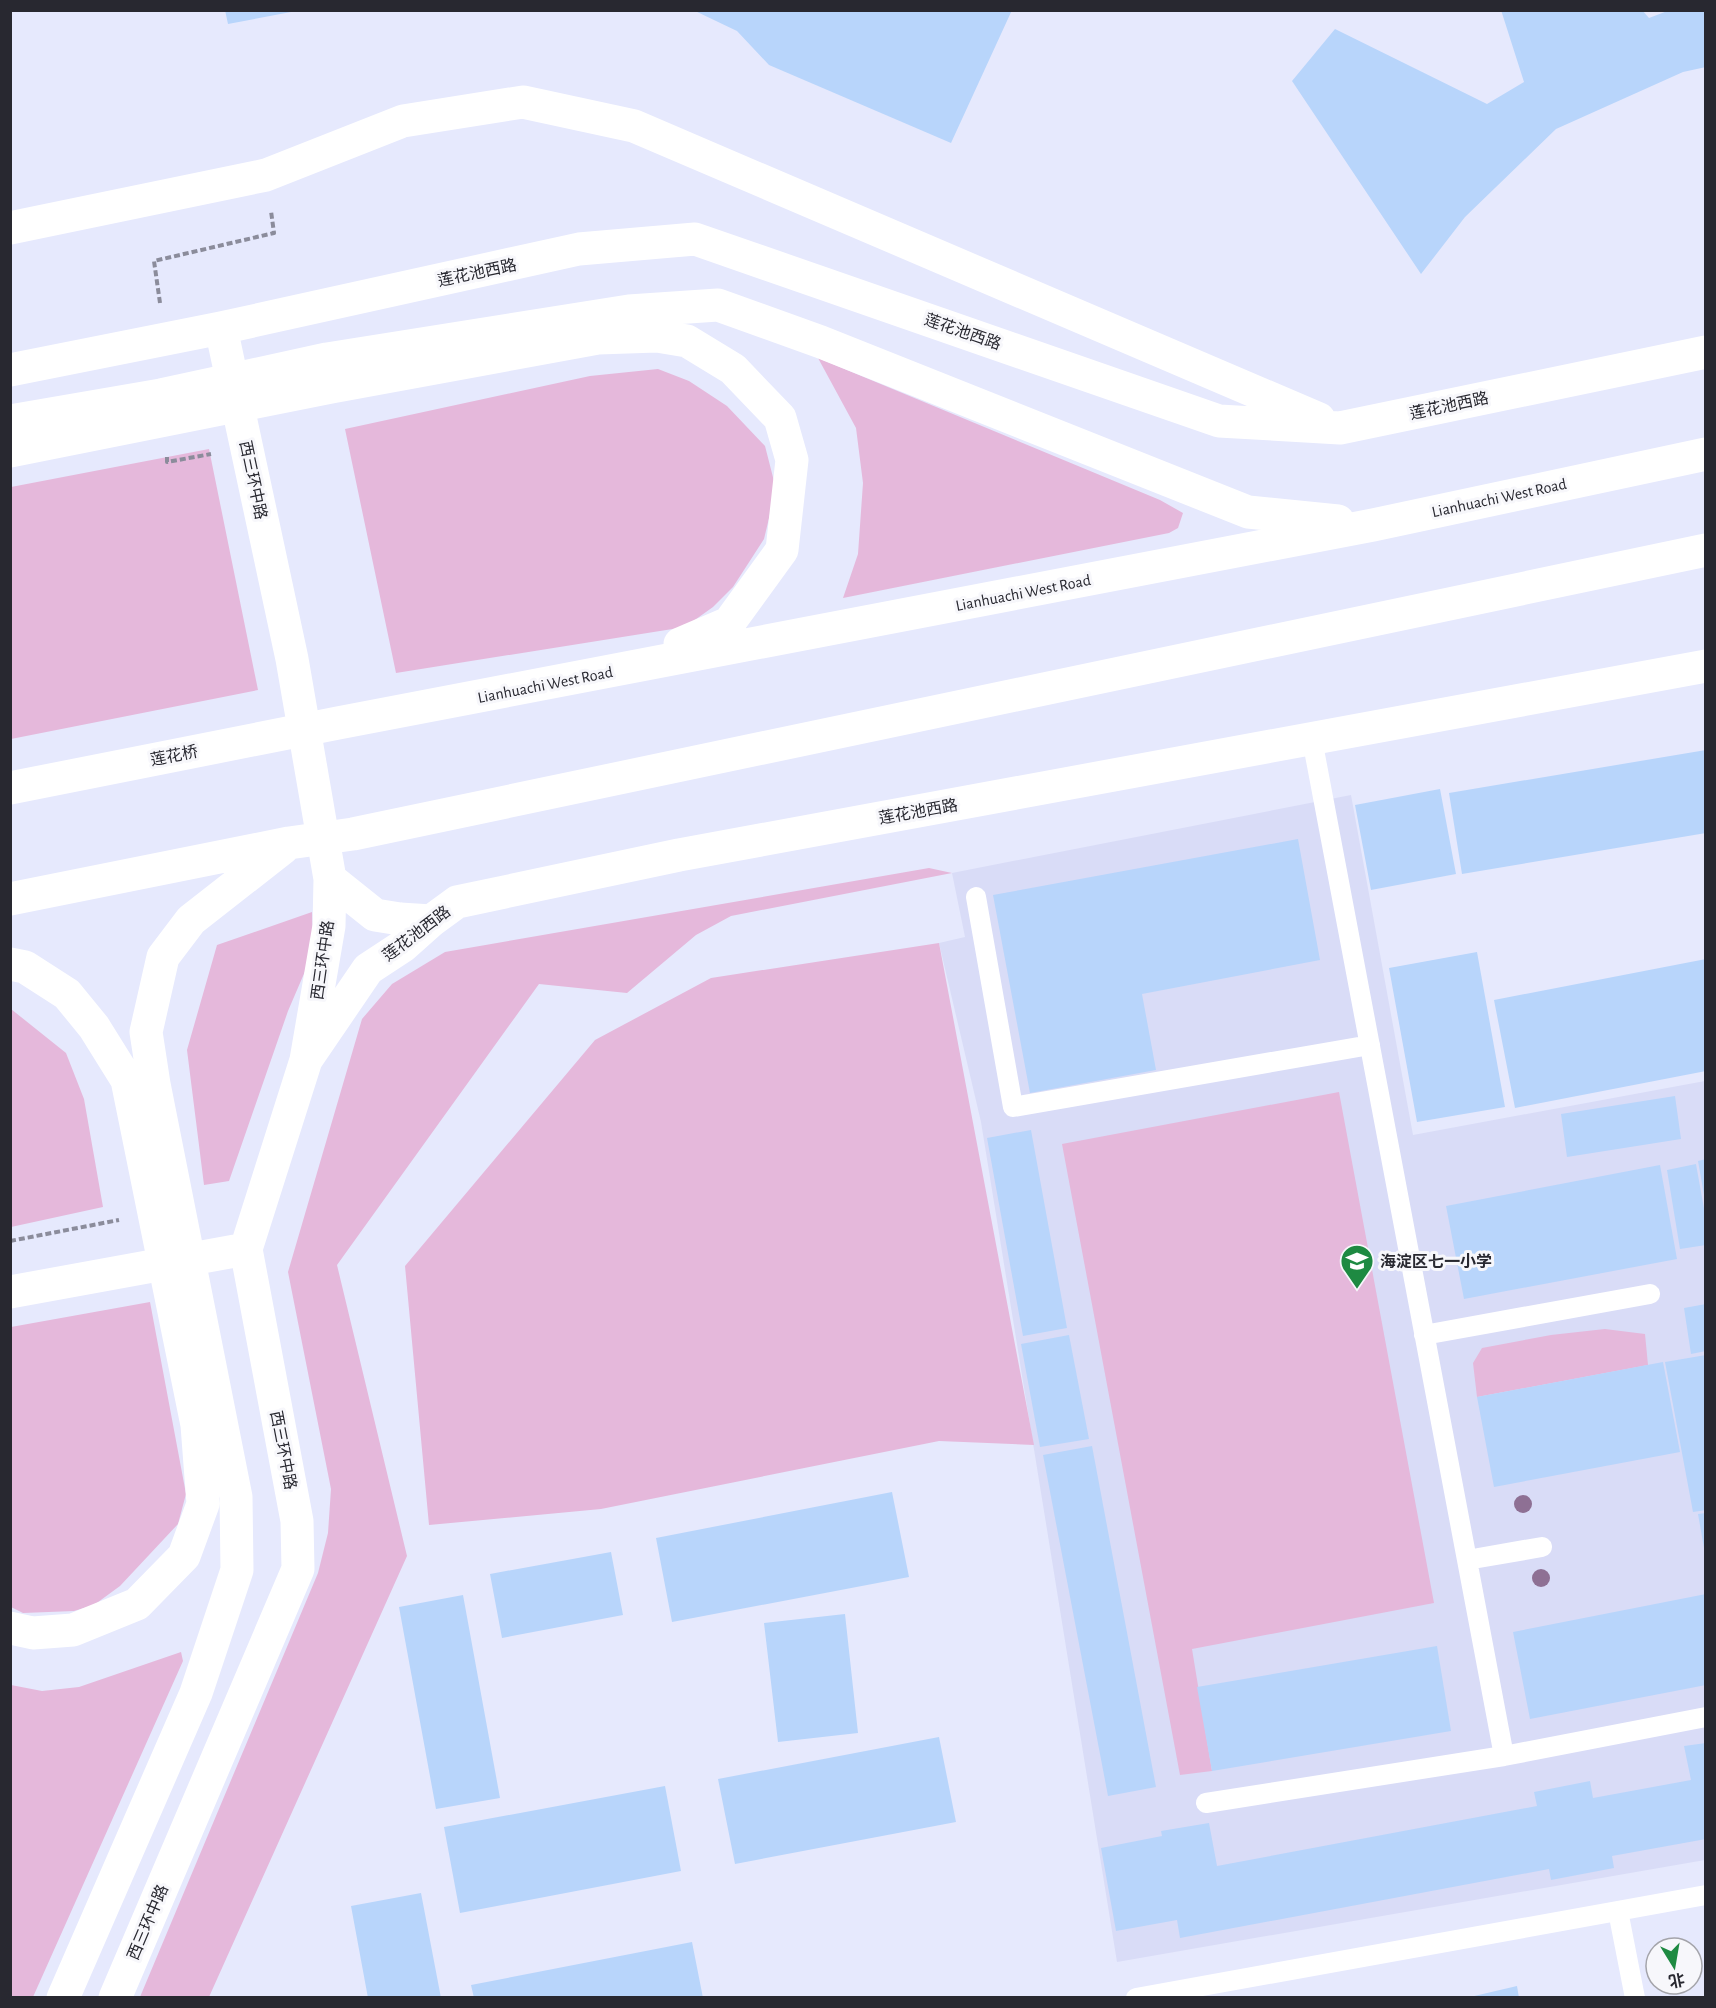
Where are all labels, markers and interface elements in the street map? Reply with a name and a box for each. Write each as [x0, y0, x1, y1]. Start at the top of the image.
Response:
street label: 莲花池西路 [436, 256, 518, 289]
street label: 莲花池西路 [922, 310, 1003, 353]
street label: 莲花池西路 [1408, 389, 1490, 422]
street label: 西三环中路 [237, 439, 270, 521]
street label: Lianhuachi West Road [1430, 476, 1568, 520]
street label: Lianhuachi West Road [954, 572, 1092, 614]
street label: Lianhuachi West Road [476, 664, 614, 706]
street label: 莲花桥 [149, 744, 199, 768]
street label: 莲花池西路 [877, 796, 959, 827]
street label: 莲花池西路 [379, 903, 453, 964]
street label: 西三环中路 [309, 919, 336, 1001]
school or university icon: 海淀区七一小学 [1339, 1243, 1375, 1290]
place label: 海淀区七一小学 [1380, 1253, 1492, 1270]
street label: 西三环中路 [268, 1409, 299, 1491]
street label: 西三环中路 [124, 1882, 171, 1962]
north arrow [1644, 1936, 1704, 1996]
text: 北 [1667, 1970, 1686, 1990]

